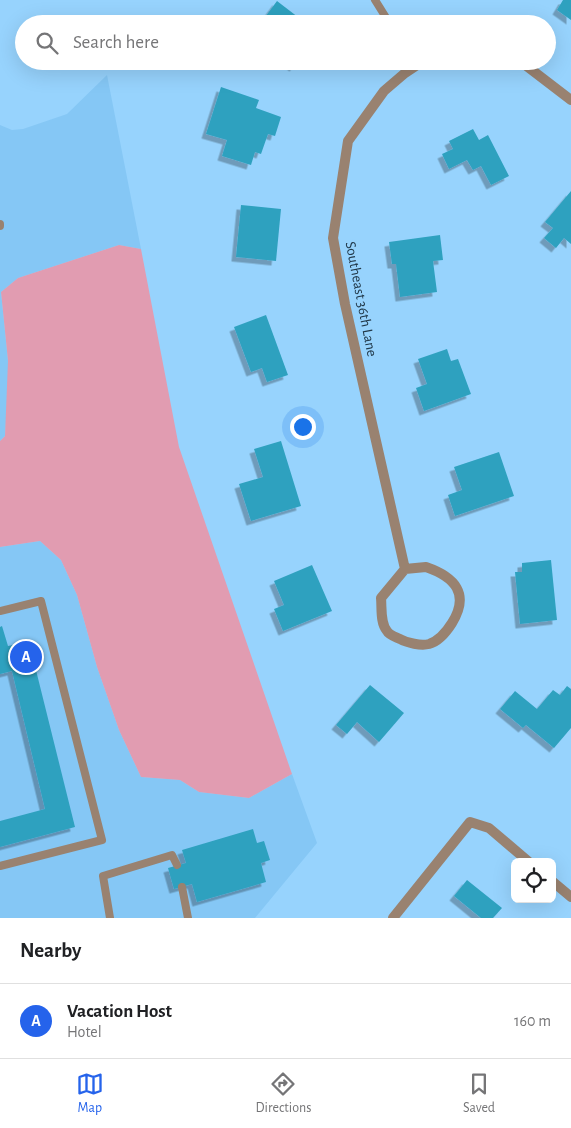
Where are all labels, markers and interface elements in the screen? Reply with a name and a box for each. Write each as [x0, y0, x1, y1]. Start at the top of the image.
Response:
search box [15, 15, 556, 70]
icon: search [33, 29, 61, 57]
text: Search here [73, 33, 159, 52]
street label: Southeast 36th Lane [342, 240, 380, 358]
your location [290, 414, 316, 440]
pin: A [10, 638, 42, 676]
map controls [511, 858, 556, 903]
button: locate [511, 858, 556, 903]
text: Nearby [20, 940, 81, 961]
text: Vacation Host [67, 1002, 172, 1021]
text: A [31, 1013, 41, 1029]
text: 160 m [514, 1013, 551, 1029]
text: Hotel [67, 1024, 102, 1040]
tab: Map [76, 1070, 104, 1117]
tab: Directions [256, 1070, 311, 1117]
tab: Saved [463, 1070, 495, 1117]

